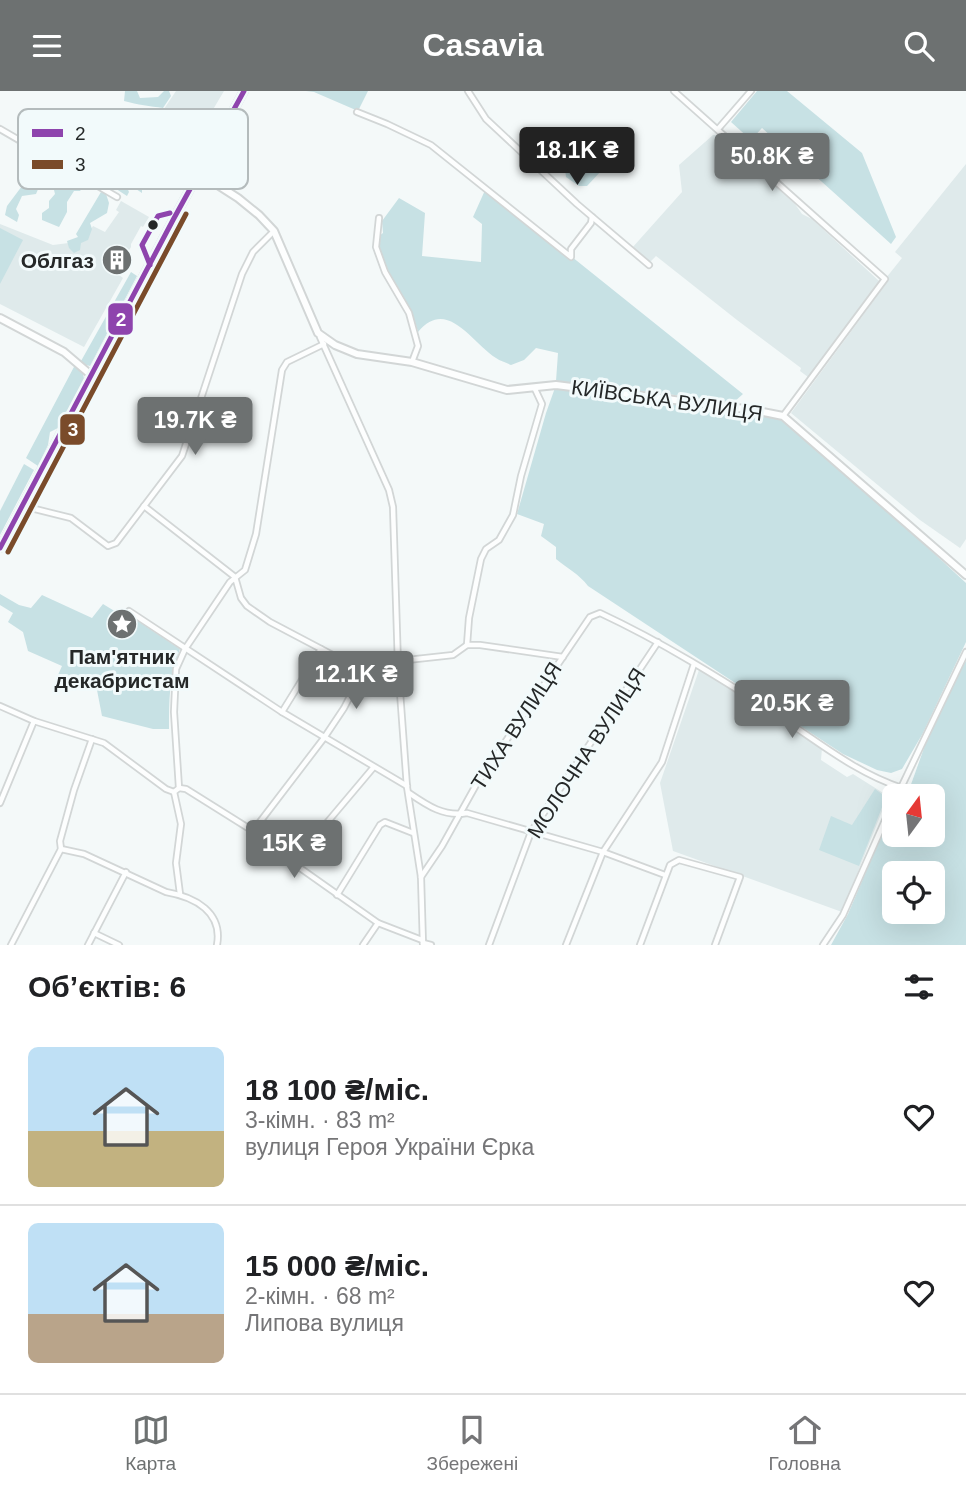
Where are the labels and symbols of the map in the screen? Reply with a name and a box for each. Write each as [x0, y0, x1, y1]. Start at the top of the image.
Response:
legend [18, 109, 248, 189]
text: 2 [75, 123, 86, 144]
pin: 18.1K ₴ [512, 127, 642, 187]
pin: 50.8K ₴ [707, 133, 837, 193]
text: 3 [75, 154, 86, 175]
unlabelled marker [146, 218, 160, 232]
building icon: Облгаз [100, 243, 134, 277]
place label: Облгаз [21, 249, 94, 272]
line badge: 2 [107, 302, 134, 336]
text: 2 [116, 309, 126, 330]
street label: КИЇВСЬКА ВУЛИЦЯ [570, 375, 764, 425]
pin: 19.7K ₴ [130, 397, 260, 457]
line badge: 3 [59, 413, 86, 446]
text: 3 [68, 419, 78, 440]
place icon: Пам'ятник декабристам [105, 607, 139, 641]
place label: Пам'ятник декабристам [54, 645, 190, 692]
pin: 12.1K ₴ [291, 651, 421, 711]
street label: ТИХА ВУЛИЦЯ [466, 658, 566, 794]
street label: МОЛОЧНА ВУЛИЦЯ [522, 664, 650, 842]
pin: 20.5K ₴ [727, 681, 857, 740]
north arrow [882, 784, 945, 847]
pin: 15K ₴ [245, 821, 343, 880]

